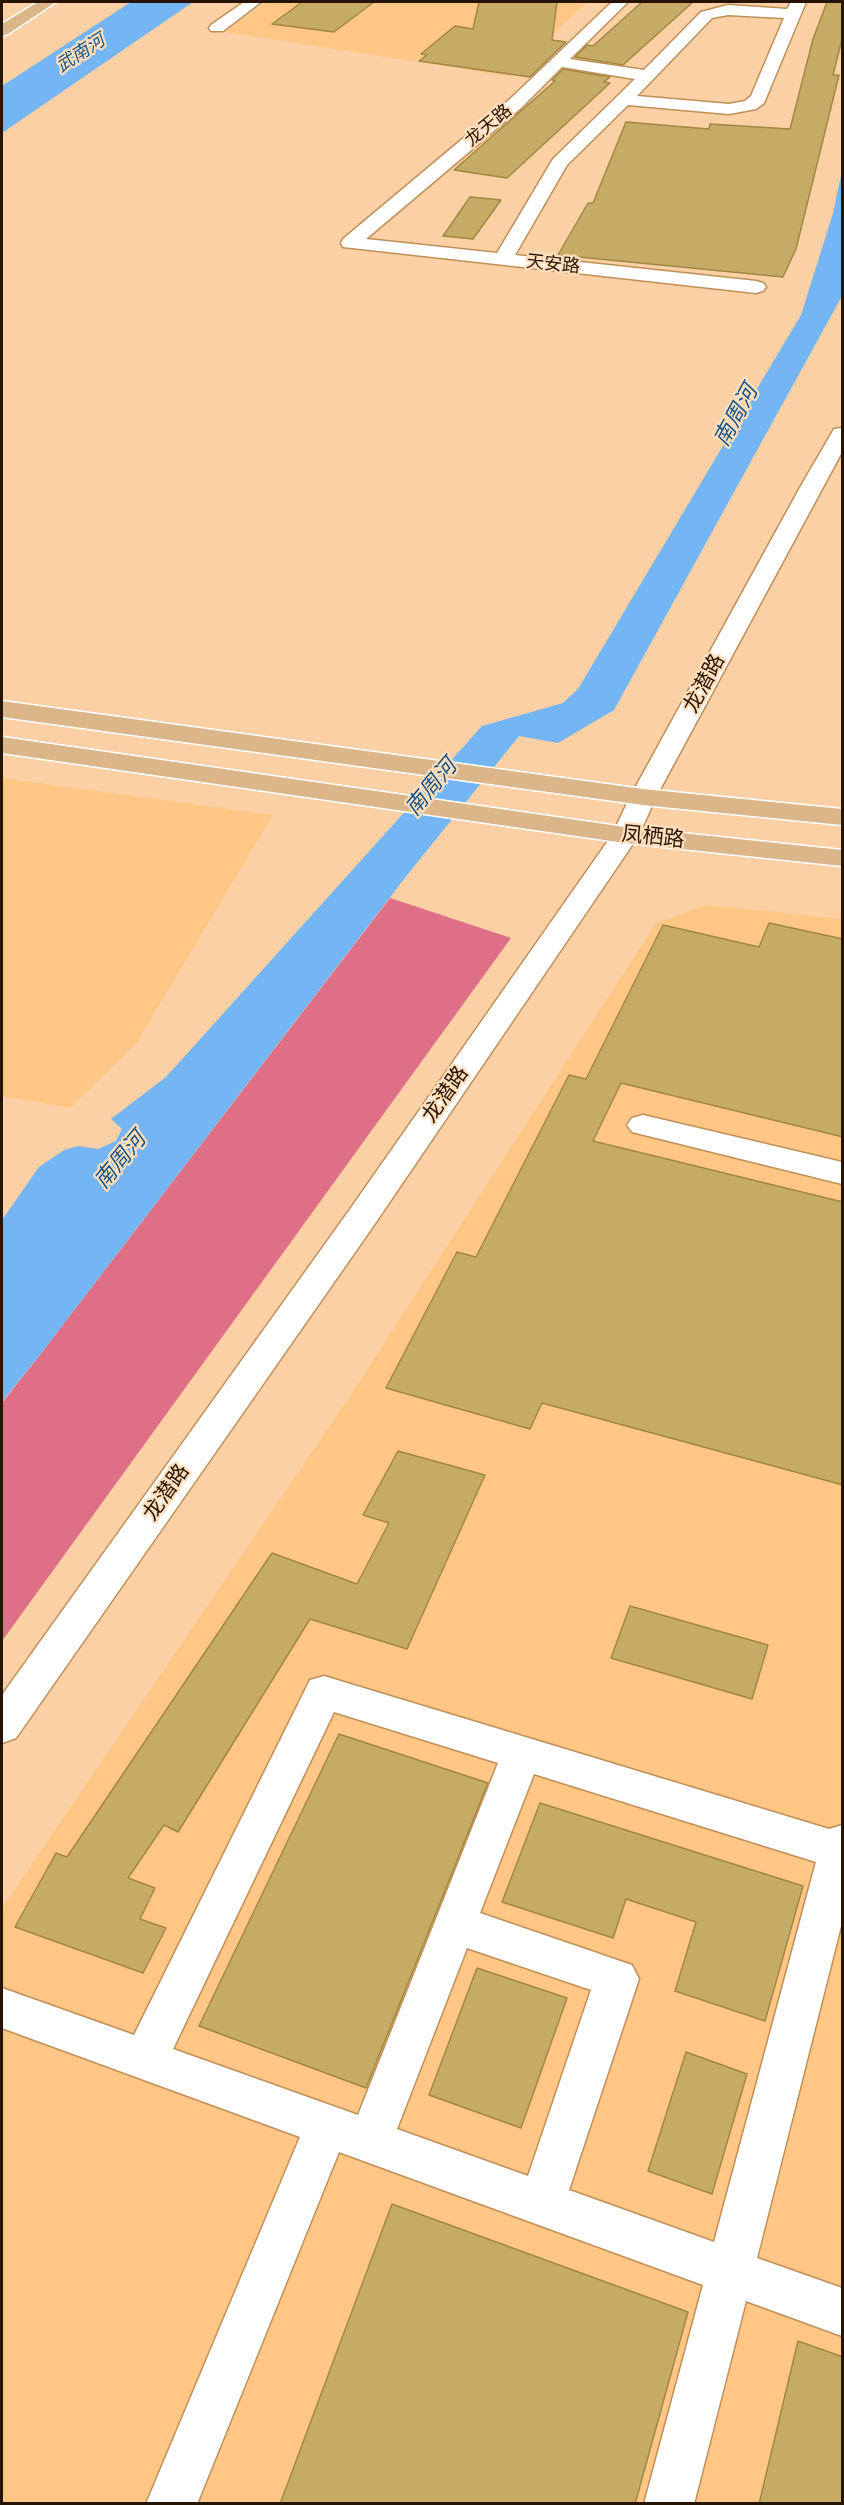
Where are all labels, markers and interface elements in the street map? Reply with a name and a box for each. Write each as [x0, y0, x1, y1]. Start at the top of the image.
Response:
water label: 武南河 [52, 30, 110, 78]
street label: 龙天路 [461, 100, 517, 152]
street label: 天安路 [525, 251, 581, 279]
water label: 南周河 [709, 381, 765, 451]
street label: 龙潜路 [679, 650, 731, 718]
water label: 南周河 [401, 754, 463, 822]
street label: 凤栖路 [620, 822, 686, 854]
street label: 龙潜路 [418, 1062, 474, 1128]
water label: 南周河 [90, 1127, 152, 1195]
street label: 龙潜路 [139, 1460, 195, 1526]

